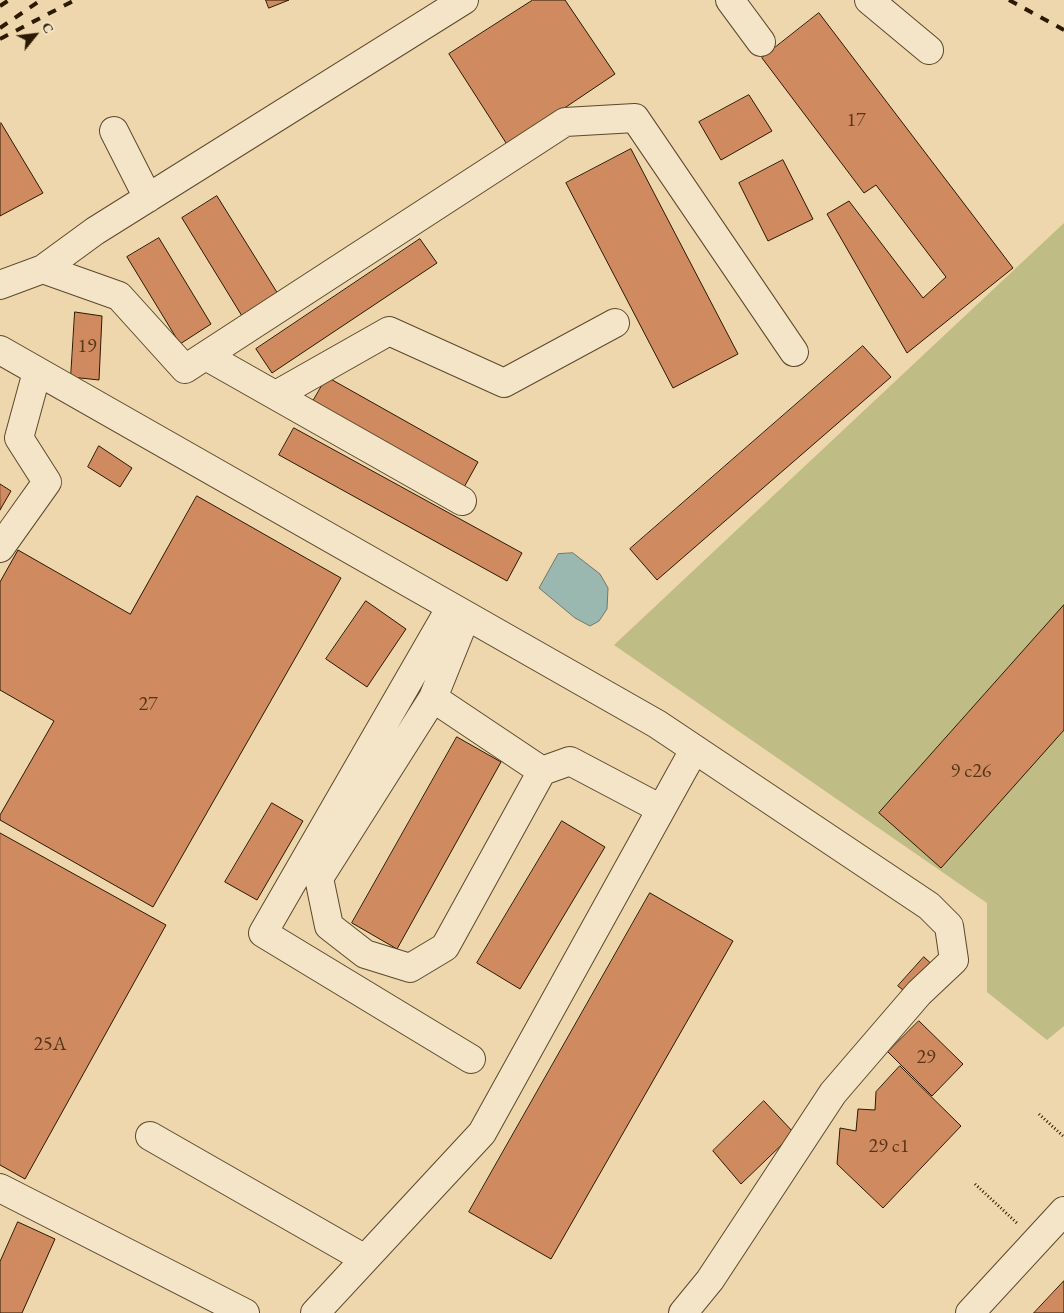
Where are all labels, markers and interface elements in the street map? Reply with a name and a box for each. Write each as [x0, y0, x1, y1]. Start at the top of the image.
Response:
north arrow [10, 10, 60, 60]
text: С [38, 19, 58, 36]
house number: 17 [846, 109, 866, 133]
house number: 19 [77, 335, 97, 359]
house number: 27 [138, 693, 158, 717]
house number: 9 с26 [951, 760, 991, 784]
house number: 25А [33, 1033, 67, 1057]
house number: 29 [916, 1046, 936, 1070]
house number: 29 с1 [869, 1135, 909, 1159]

